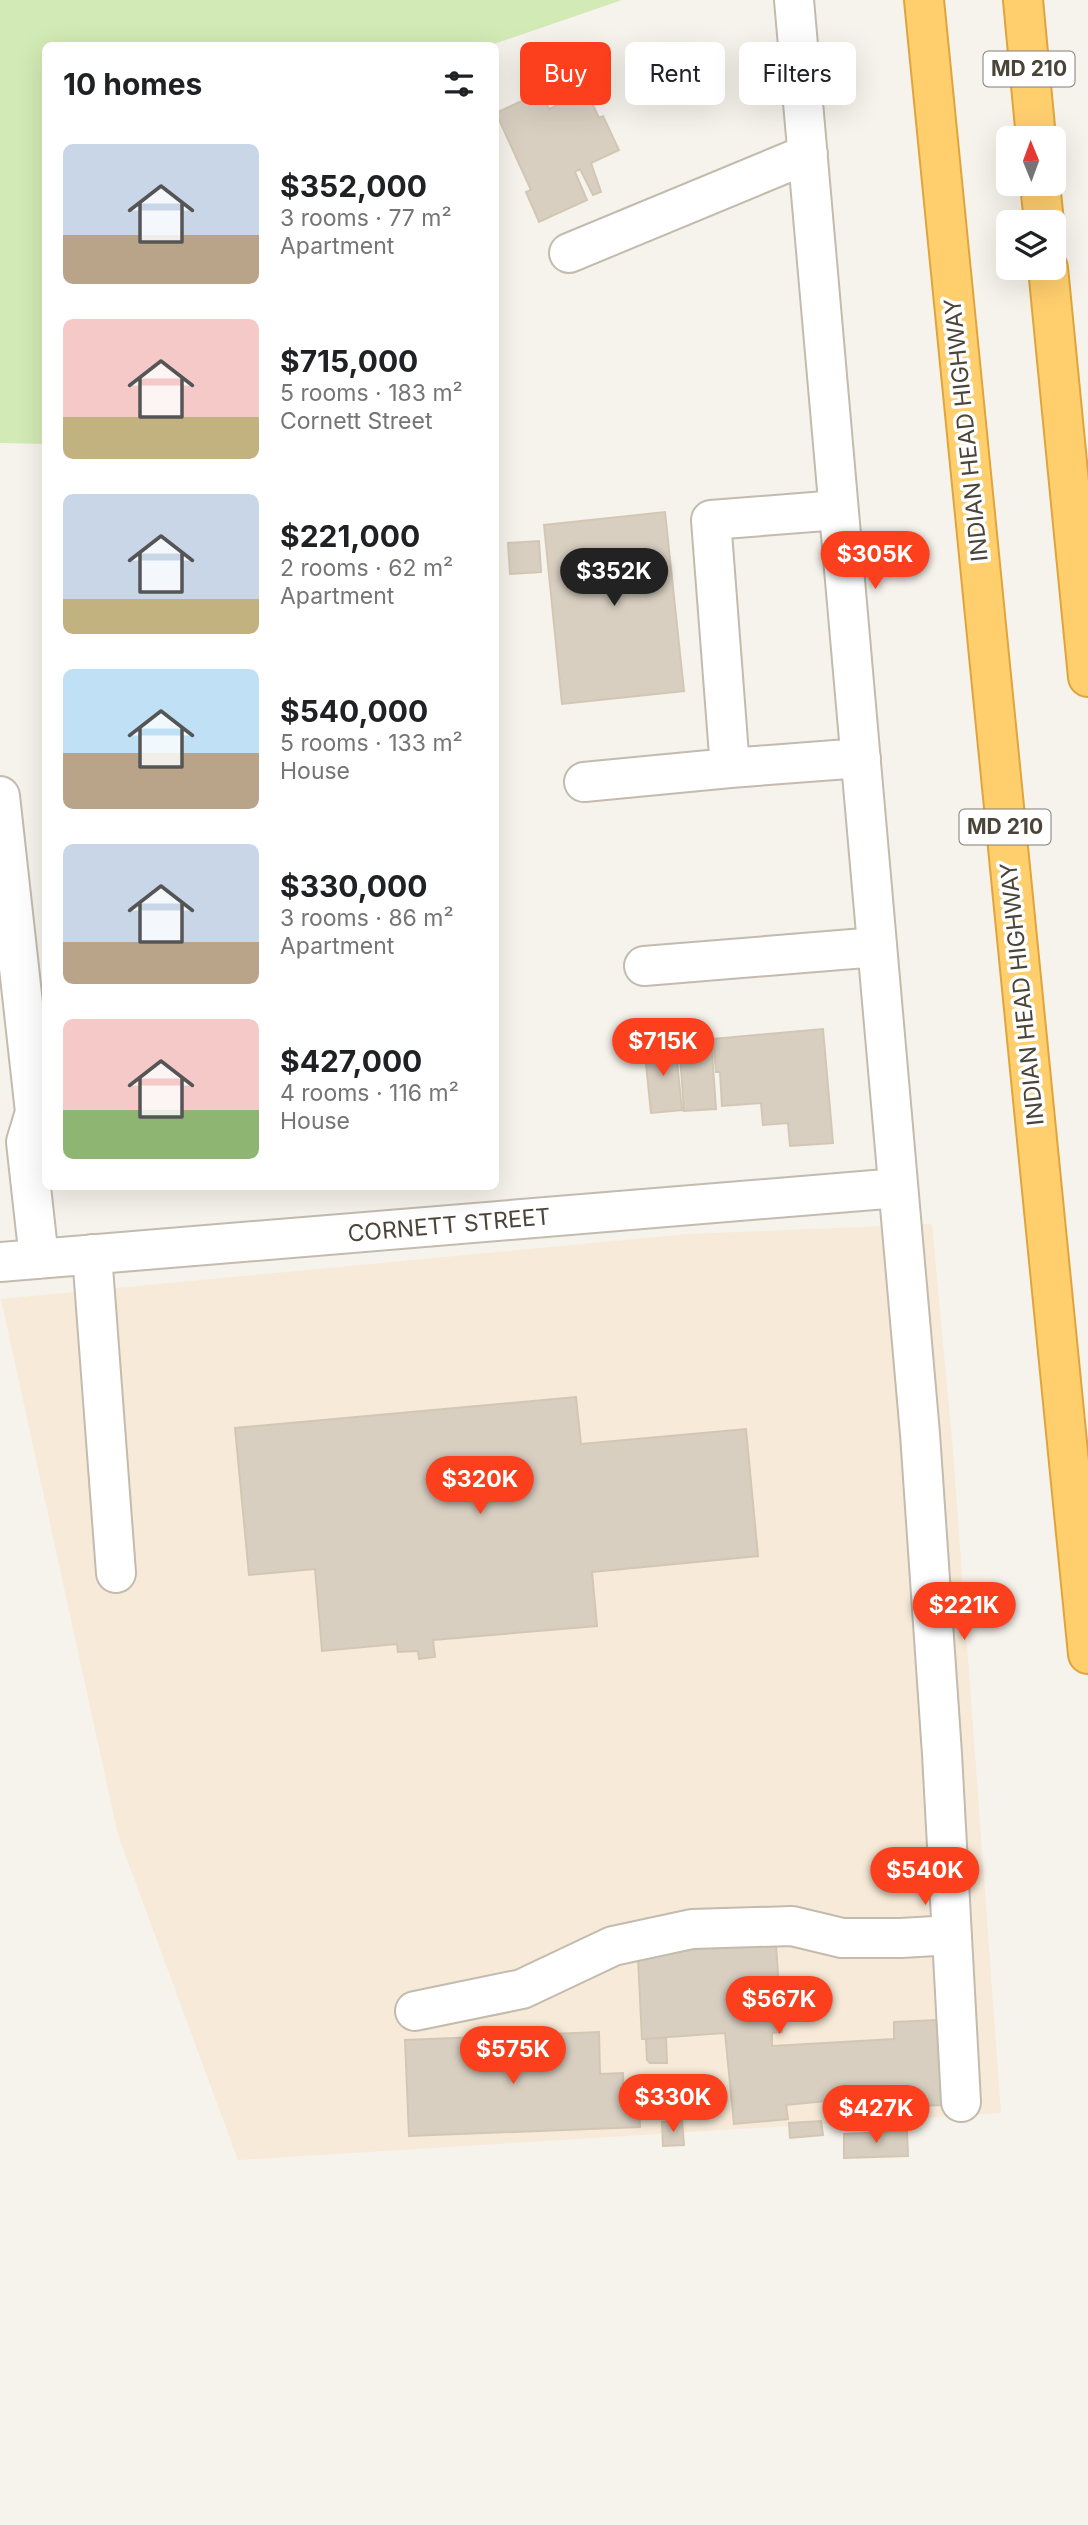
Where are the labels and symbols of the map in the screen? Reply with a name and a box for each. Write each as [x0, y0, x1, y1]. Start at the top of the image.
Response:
road number: MD 210 [984, 52, 1074, 86]
north arrow [996, 126, 1066, 196]
street label: INDIAN HEAD HIGHWAY [938, 297, 994, 563]
pin: $305K [826, 532, 924, 591]
pin: $352K [565, 548, 663, 608]
road number: MD 210 [960, 810, 1050, 844]
street label: INDIAN HEAD HIGHWAY [994, 861, 1050, 1127]
pin: $715K [614, 1018, 712, 1078]
street label: CORNETT STREET [346, 1202, 552, 1248]
pin: $320K [431, 1456, 529, 1516]
pin: $221K [915, 1582, 1013, 1642]
pin: $540K [876, 1848, 974, 1907]
pin: $567K [730, 1976, 828, 2036]
pin: $575K [464, 2026, 562, 2086]
pin: $330K [624, 2074, 722, 2134]
pin: $427K [827, 2086, 925, 2145]

